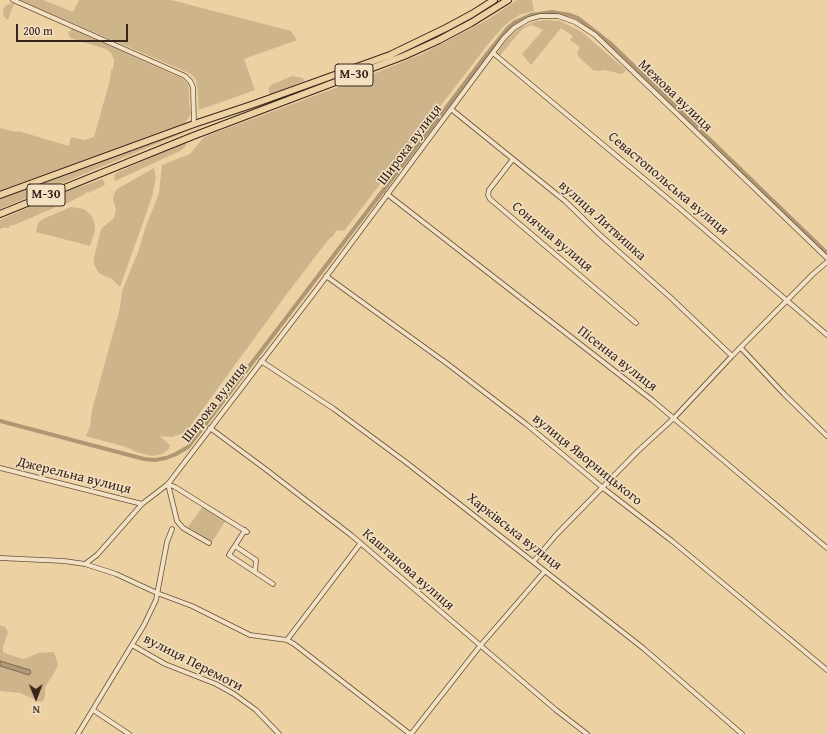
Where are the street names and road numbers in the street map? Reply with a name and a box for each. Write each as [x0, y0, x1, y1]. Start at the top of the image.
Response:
street label: Межова вулиця [634, 56, 716, 136]
road number: М-30 [335, 64, 373, 86]
street label: Широка вулиця [374, 101, 446, 189]
street label: Севастопольська вулиця [604, 129, 732, 239]
street label: вулиця Литвишка [555, 177, 649, 265]
road number: М-30 [27, 184, 65, 206]
street label: Сонячна вулиця [508, 198, 596, 276]
street label: Пісенна вулиця [574, 323, 660, 395]
street label: Широка вулиця [179, 360, 251, 446]
street label: вулиця Яворницького [529, 411, 645, 509]
street label: Джерельна вулиця [15, 454, 133, 498]
street label: Харківська вулиця [463, 490, 565, 574]
street label: Каштанова вулиця [359, 526, 457, 614]
street label: вулиця Перемоги [141, 631, 245, 695]

